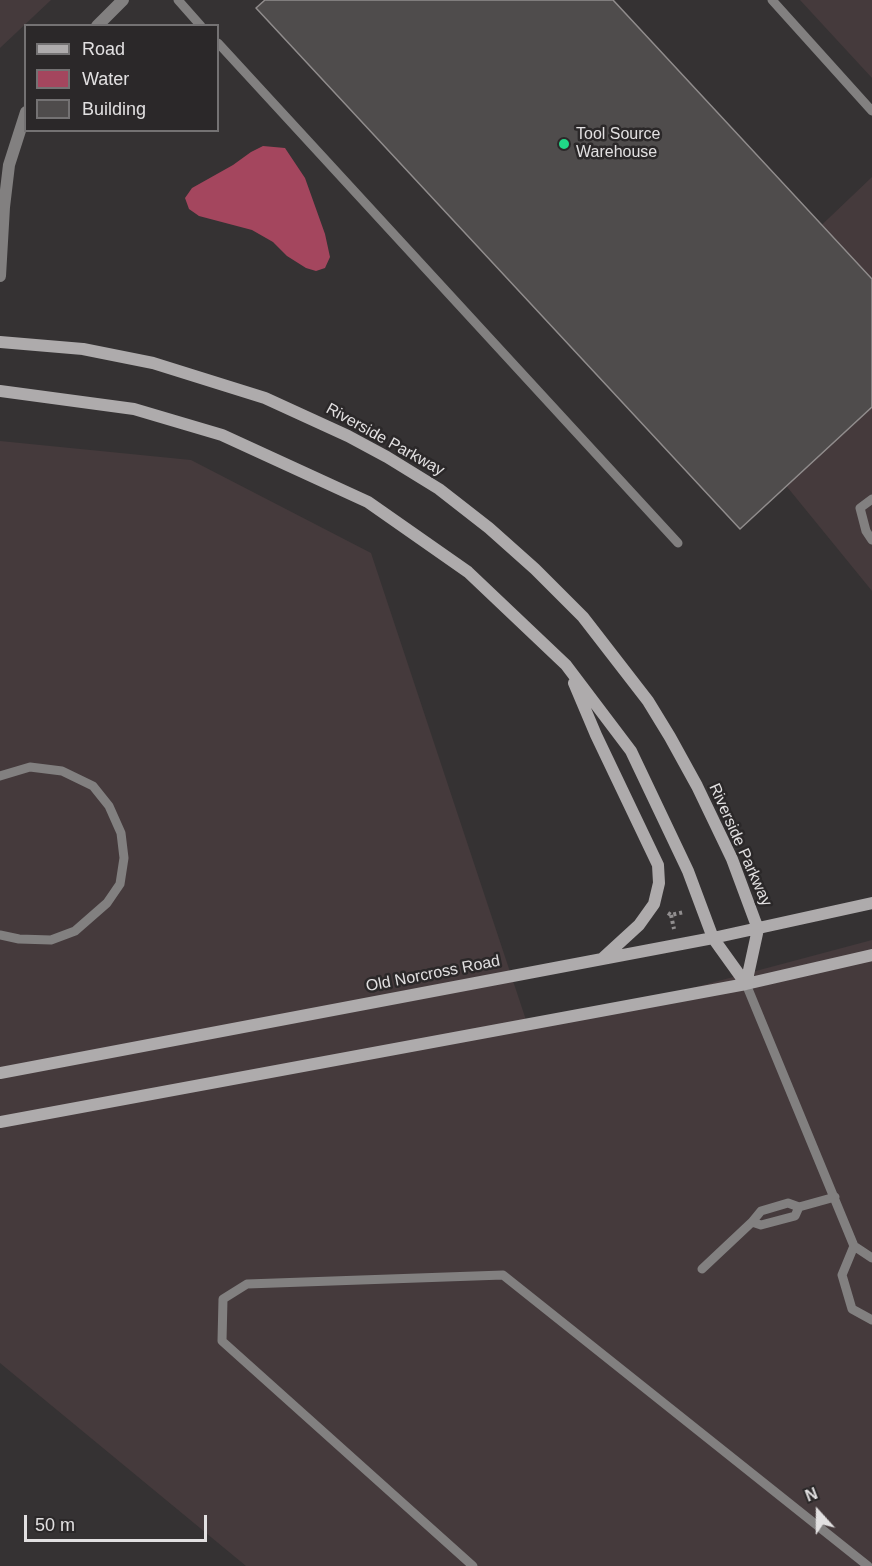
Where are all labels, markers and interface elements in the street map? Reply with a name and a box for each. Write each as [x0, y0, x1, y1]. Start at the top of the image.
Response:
legend [24, 24, 219, 132]
text: Road [82, 39, 125, 59]
text: Water [82, 69, 129, 89]
text: Building [82, 99, 146, 119]
place label: Tool Source Warehouse [576, 125, 660, 163]
marker: Tool Source Warehouse [557, 137, 571, 151]
street label: Riverside Parkway [322, 399, 448, 481]
street label: Riverside Parkway [704, 781, 776, 909]
street label: Old Norcross Road [364, 952, 502, 996]
north arrow [788, 1482, 848, 1542]
text: N [803, 1485, 820, 1505]
scale bar [27, 1503, 210, 1541]
text: 50 m [35, 1515, 75, 1535]

